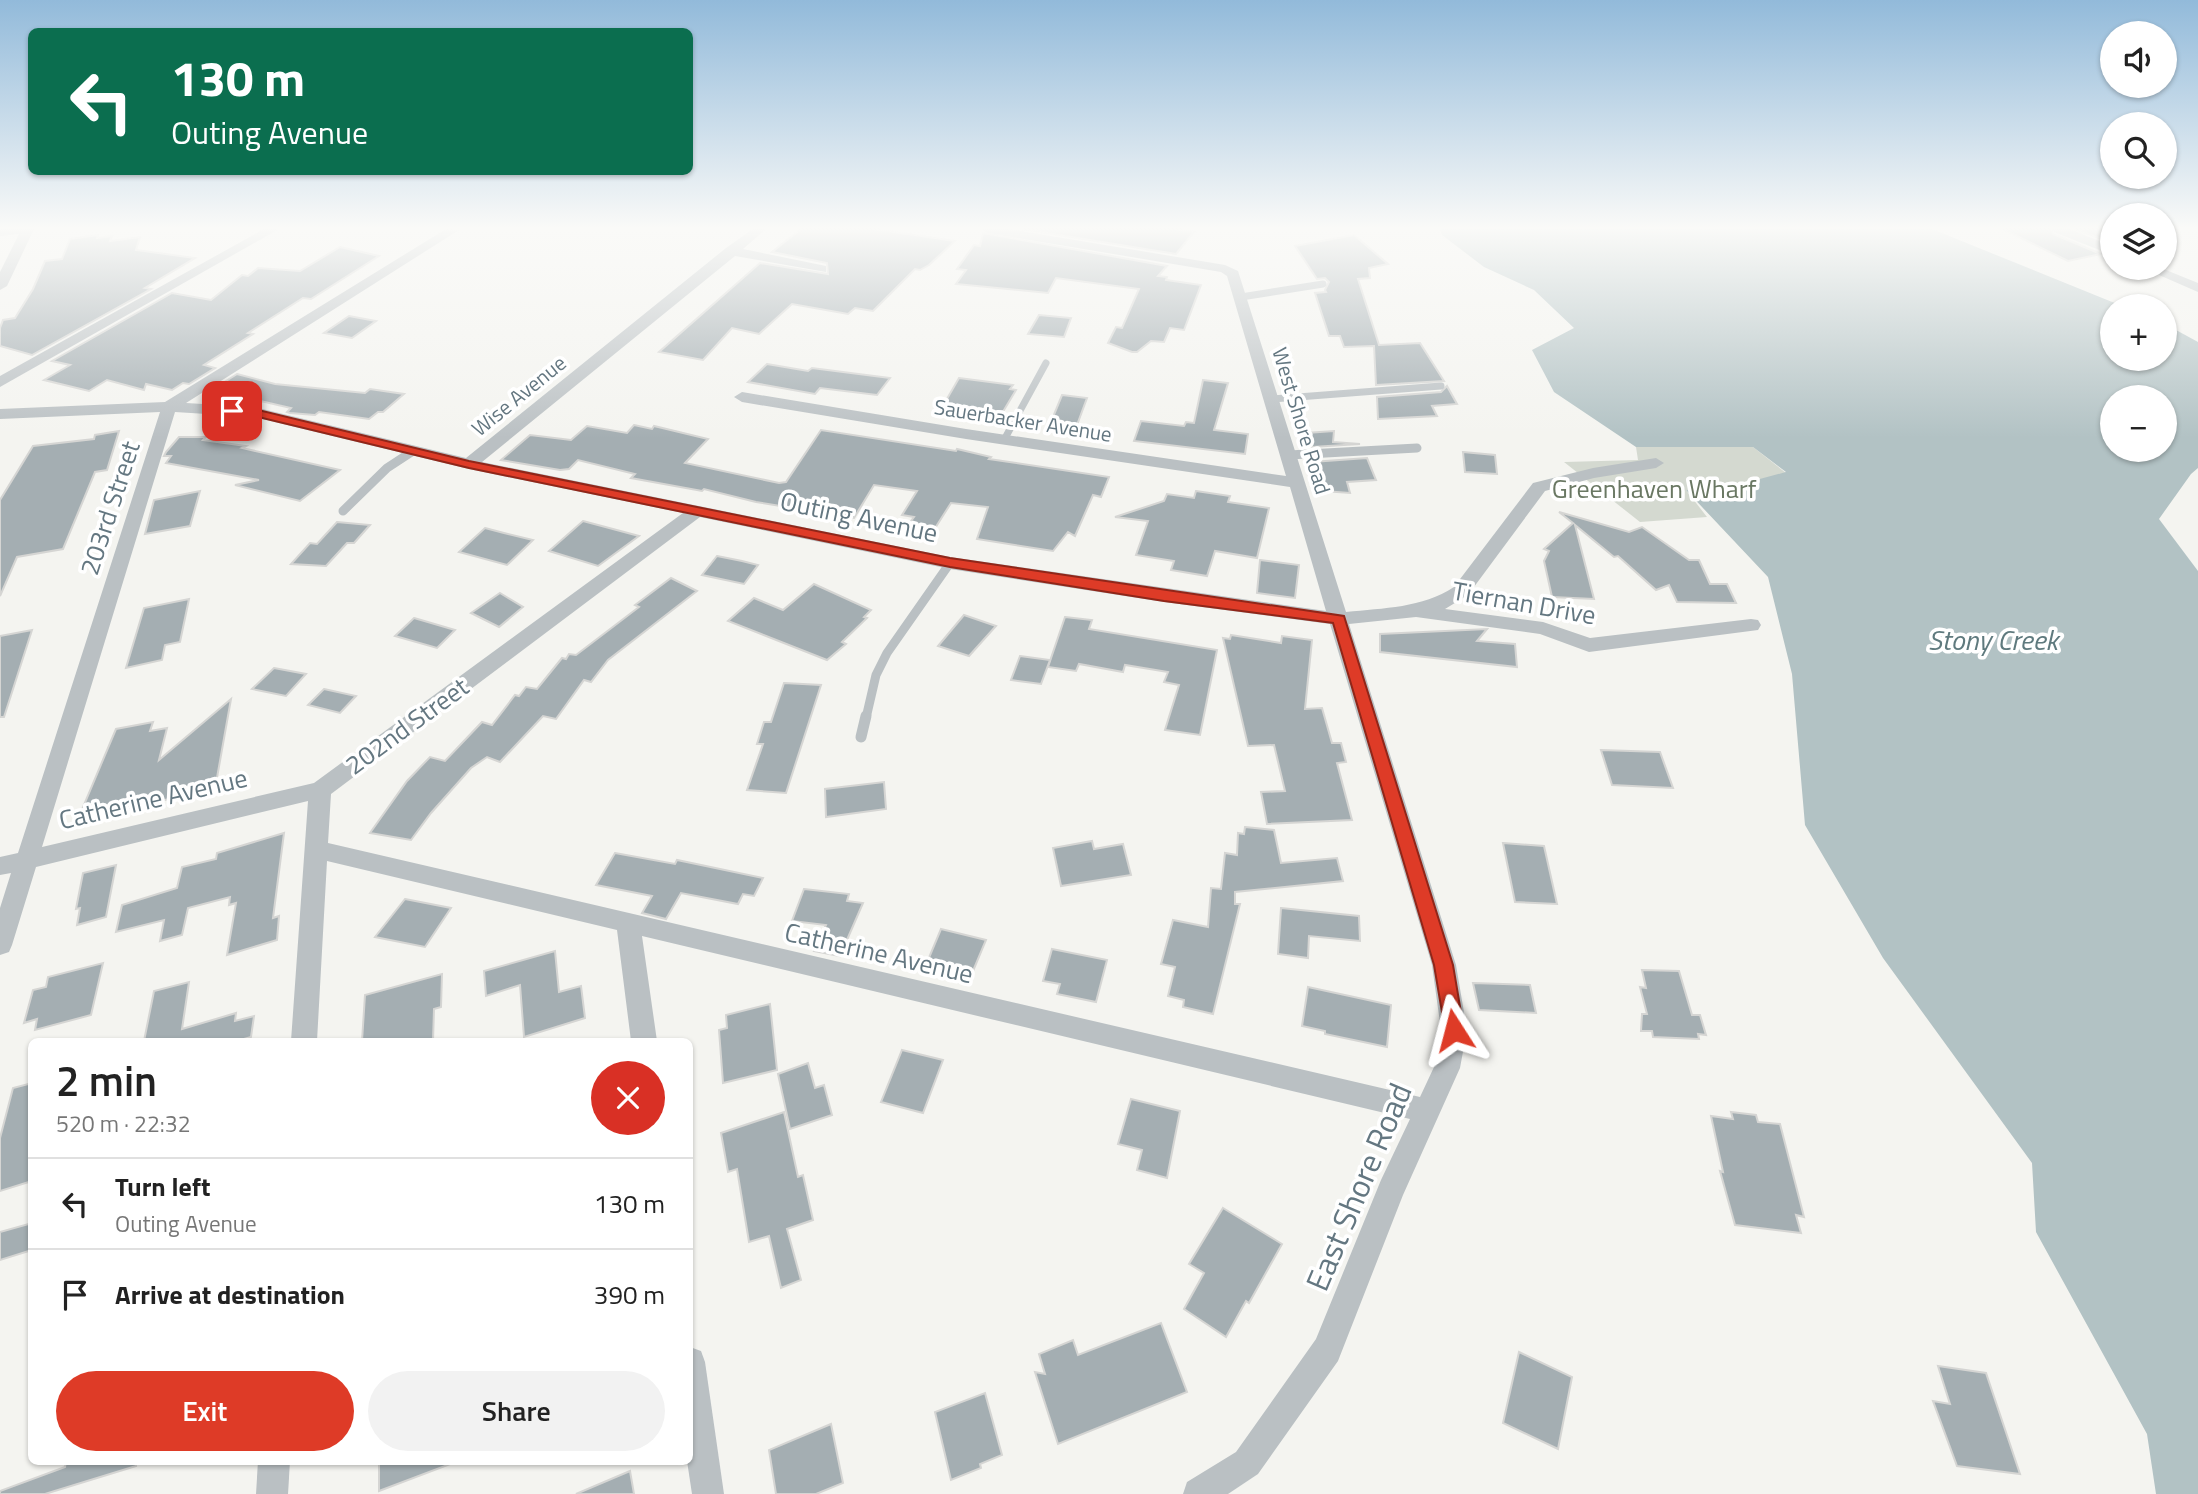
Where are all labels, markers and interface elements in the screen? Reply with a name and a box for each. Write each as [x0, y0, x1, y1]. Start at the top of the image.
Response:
map controls [2100, 21, 2177, 462]
button: sound [2100, 21, 2177, 98]
text: 130 m [171, 40, 305, 115]
icon: left [56, 56, 147, 147]
text: Outing Avenue [171, 108, 368, 156]
button: search [2100, 112, 2177, 189]
button: layers [2100, 203, 2177, 280]
button: + [2100, 294, 2177, 371]
street label: West Shore Road [1264, 343, 1339, 498]
street label: Wise Avenue [464, 347, 573, 443]
pin [202, 381, 262, 441]
button: − [2100, 385, 2177, 462]
street label: Sauerbacker Avenue [932, 390, 1114, 450]
icon: arrive [213, 392, 251, 430]
street label: 203rd Street [70, 436, 150, 580]
park label: Greenhaven Wharf [1552, 469, 1757, 508]
street label: Outing Avenue [777, 481, 941, 552]
street label: Tiernan Drive [1449, 571, 1599, 634]
water label: Stony Creek [1928, 618, 2062, 661]
street label: 202nd Street [337, 667, 476, 784]
street label: Catherine Avenue [55, 758, 251, 839]
street label: Catherine Avenue [781, 912, 977, 993]
position arrow [1417, 993, 1491, 1067]
text: 2 min [56, 1048, 157, 1112]
button: close [591, 1061, 665, 1135]
street label: East Shore Road [1293, 1075, 1423, 1298]
text: 520 m · 22:32 [56, 1106, 191, 1141]
text: Turn left [115, 1167, 210, 1206]
text: 130 m [594, 1184, 665, 1223]
icon: left [56, 1185, 94, 1223]
text: Outing Avenue [115, 1206, 257, 1241]
text: Arrive at destination [115, 1275, 345, 1314]
text: 390 m [594, 1275, 665, 1314]
icon: arrive [56, 1276, 94, 1314]
button: Exit [56, 1371, 354, 1451]
button: Share [368, 1371, 665, 1451]

